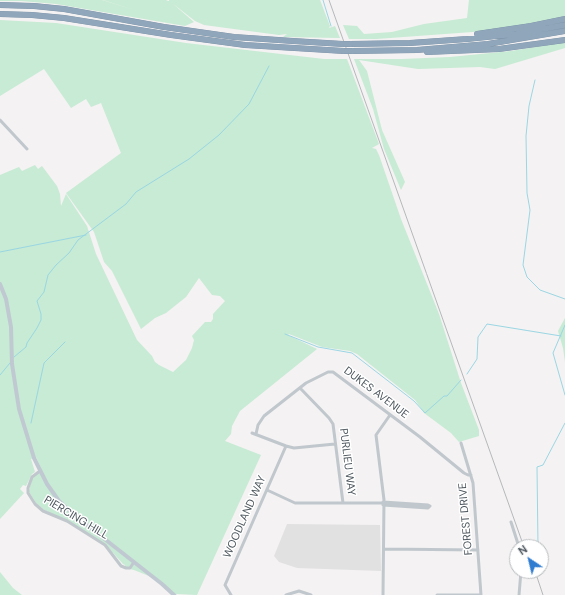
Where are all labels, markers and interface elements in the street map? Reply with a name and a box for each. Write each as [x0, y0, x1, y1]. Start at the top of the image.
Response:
street label: DUKES AVENUE [341, 364, 411, 422]
street label: PURLIEU WAY [336, 428, 358, 496]
street label: WOODLAND WAY [221, 474, 269, 560]
street label: FOREST DRIVE [456, 482, 476, 556]
street label: PIERCING HILL [41, 494, 111, 542]
north arrow [509, 539, 549, 579]
text: N [515, 542, 530, 558]

